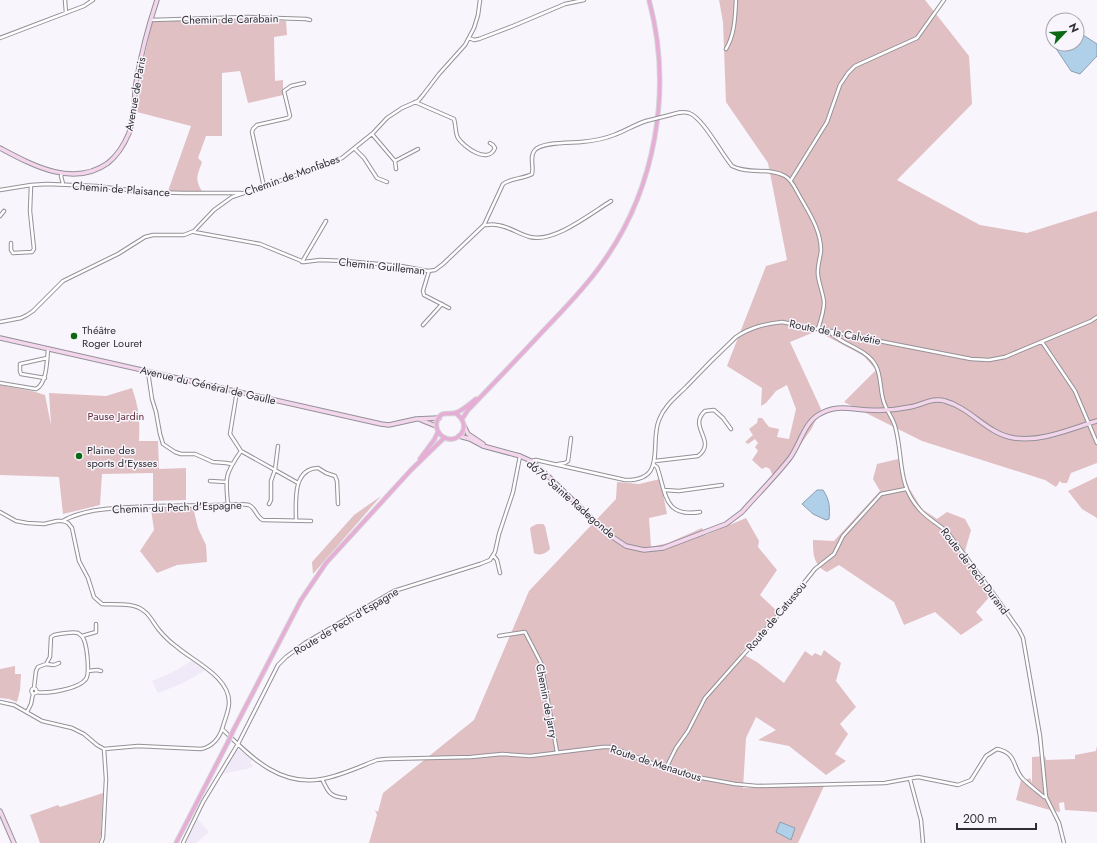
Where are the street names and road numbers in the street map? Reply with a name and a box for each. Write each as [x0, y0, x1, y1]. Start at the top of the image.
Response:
street label: Chemin de Carabain [181, 10, 279, 28]
street label: Avenue de Paris [121, 55, 149, 132]
street label: Chemin de Monfabes [242, 150, 342, 200]
street label: Chemin de Plaisance [72, 178, 171, 200]
street label: Chemin Guilleman [338, 253, 426, 279]
street label: Route de la Calvétie [788, 315, 882, 349]
street label: Avenue du Général de Gaulle [138, 362, 278, 409]
street label: d676 Sainte Radegonde [523, 456, 619, 542]
street label: Chemin du Pech d'Espagne [112, 497, 242, 517]
street label: Route de Pech Durand [937, 524, 1013, 618]
street label: Route de Catussou [742, 578, 810, 654]
street label: Route de Pech d'Espagne [291, 583, 402, 659]
street label: Chemin de Jarry [532, 662, 562, 740]
street label: Route de Menautous [608, 741, 704, 785]

